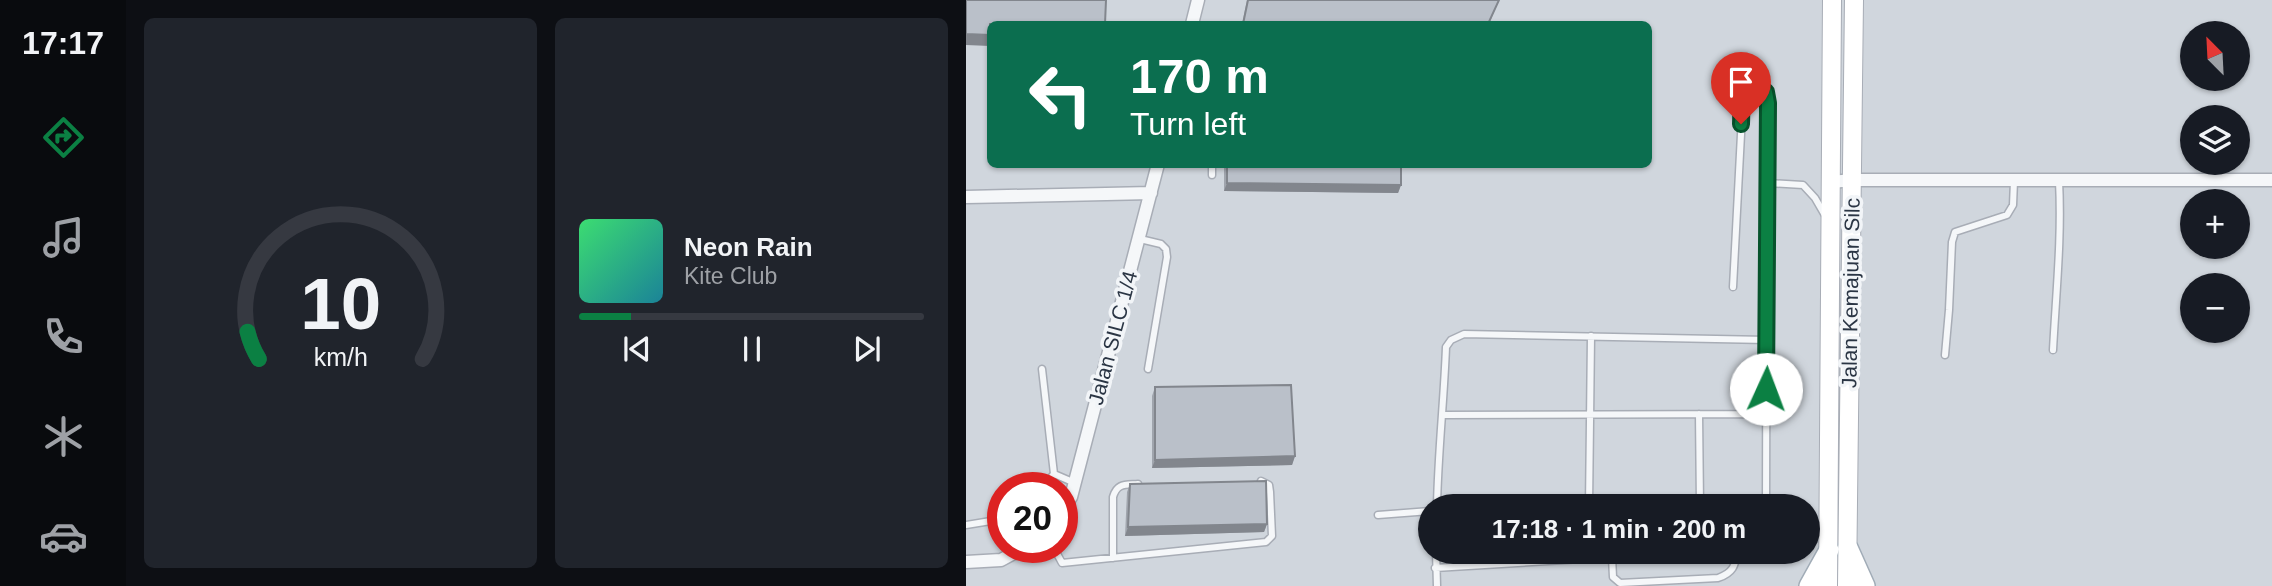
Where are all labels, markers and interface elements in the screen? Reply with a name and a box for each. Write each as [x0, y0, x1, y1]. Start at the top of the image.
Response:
north arrow [2180, 21, 2250, 91]
map controls [2180, 21, 2250, 343]
text: 17:17 [22, 25, 104, 61]
icon: left [1015, 49, 1106, 140]
text: 170 m [1130, 49, 1269, 103]
pin [1711, 52, 1771, 124]
icon: arrive [1722, 63, 1760, 101]
button: layers [2180, 105, 2250, 175]
text: Turn left [1130, 106, 1246, 142]
icon: directions [39, 113, 88, 162]
button: + [2180, 189, 2250, 259]
street label: Jalan Kemajuan Silc [1837, 198, 1864, 388]
icon: music [39, 213, 88, 262]
text: Neon Rain [684, 232, 813, 262]
text: 10 [300, 263, 381, 344]
text: Kite Club [684, 263, 777, 289]
street label: Jalan SILC 1/4 [1084, 268, 1142, 407]
button: − [2180, 273, 2250, 343]
icon: phone [39, 312, 88, 361]
icon: previous [618, 330, 656, 368]
icon: pause [733, 330, 771, 368]
icon: next [848, 330, 886, 368]
text: km/h [313, 343, 368, 371]
position arrow [1729, 352, 1803, 426]
icon: climate [39, 412, 88, 461]
speed limit sign: 20 [987, 472, 1078, 563]
icon: car [39, 512, 88, 561]
text: 17:18 · 1 min · 200 m [1492, 514, 1746, 544]

